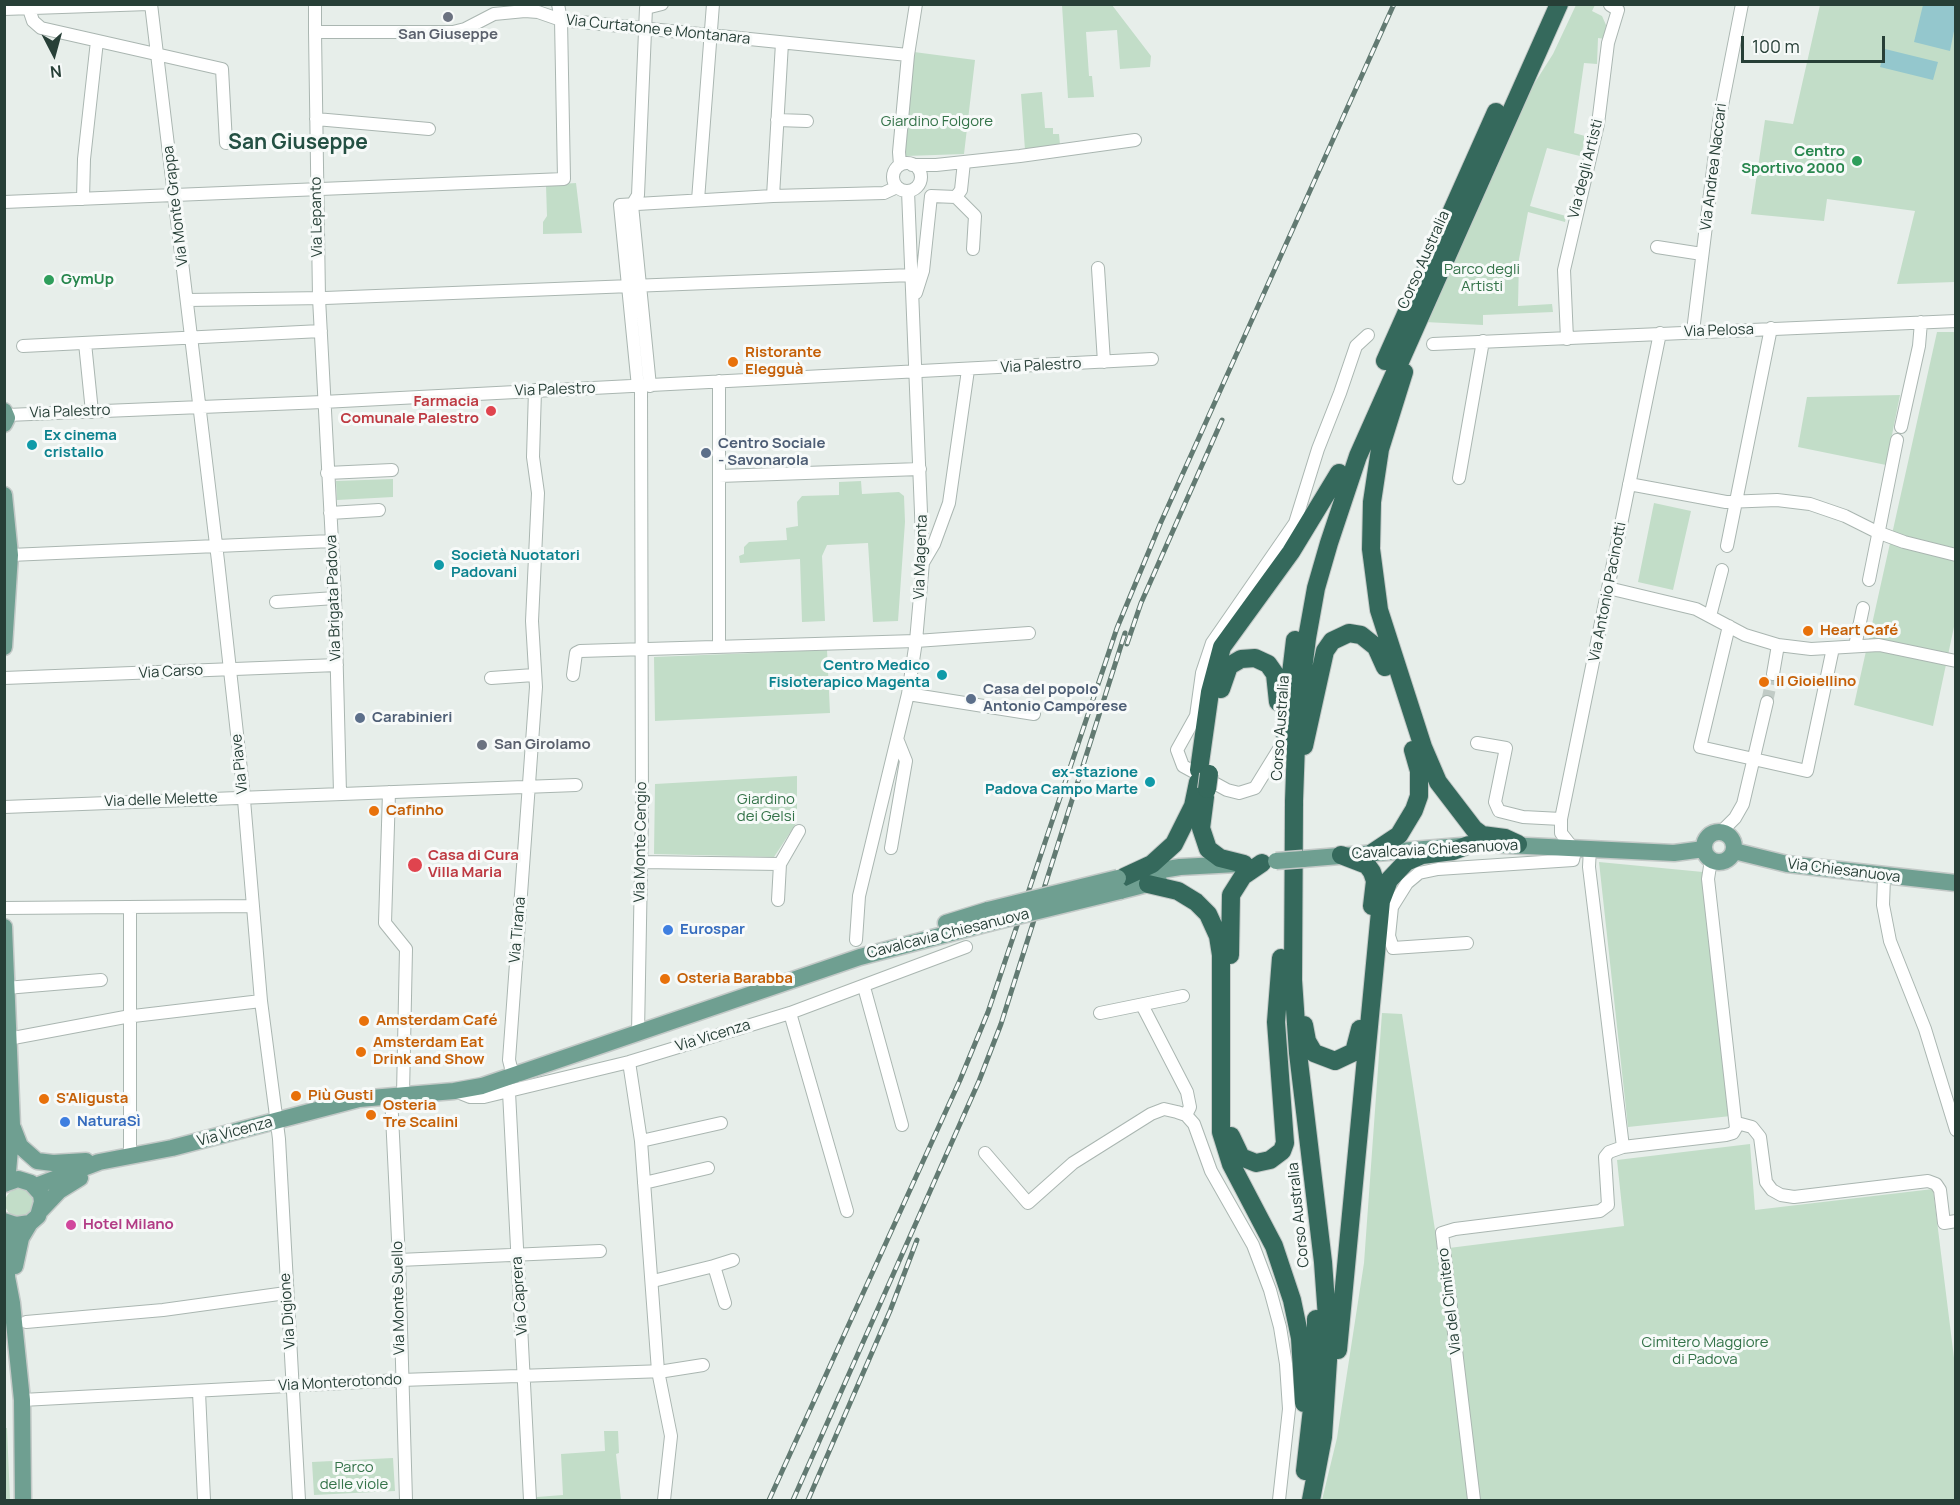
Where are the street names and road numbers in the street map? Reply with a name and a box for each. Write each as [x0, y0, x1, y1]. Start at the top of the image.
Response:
street label: Via Curtatone e Montanara [565, 11, 751, 49]
street label: Via Andrea Naccari [1697, 102, 1731, 232]
street label: Via degli Artisti [1565, 117, 1607, 221]
street label: Via Monte Grappa [160, 145, 192, 267]
street label: Via Lepanto [307, 177, 327, 257]
street label: Corso Australia [1394, 208, 1454, 312]
street label: Via Pelosa [1684, 321, 1754, 341]
street label: Via Palestro [1000, 355, 1082, 377]
street label: Via Palestro [514, 380, 596, 400]
street label: Via Palestro [29, 402, 111, 422]
street label: Via Magenta [911, 514, 931, 600]
street label: Via Antonio Pacinotti [1586, 521, 1630, 663]
street label: Via Brigata Padova [323, 535, 345, 661]
street label: Via Carso [138, 661, 204, 683]
street label: Corso Australia [1268, 675, 1294, 781]
street label: Via Piave [228, 733, 252, 795]
street label: Via Monte Cengio [631, 781, 651, 903]
street label: Via delle Melette [104, 789, 218, 811]
street label: Cavalcavia Chiesanuova [1351, 837, 1519, 863]
street label: Via Chiesanuova [1787, 855, 1901, 887]
street label: Via Tirana [506, 896, 530, 964]
street label: Cavalcavia Chiesanuova [865, 905, 1031, 963]
street label: Via Vicenza [673, 1016, 753, 1056]
street label: Via Vicenza [195, 1113, 275, 1151]
street label: Corso Australia [1285, 1162, 1313, 1268]
street label: Via Monte Suello [389, 1241, 409, 1355]
street label: Via del Cimitero [1435, 1247, 1465, 1355]
street label: Via Caprera [508, 1256, 532, 1336]
street label: Via Digione [276, 1272, 300, 1350]
street label: Via Monterotondo [278, 1371, 402, 1395]

